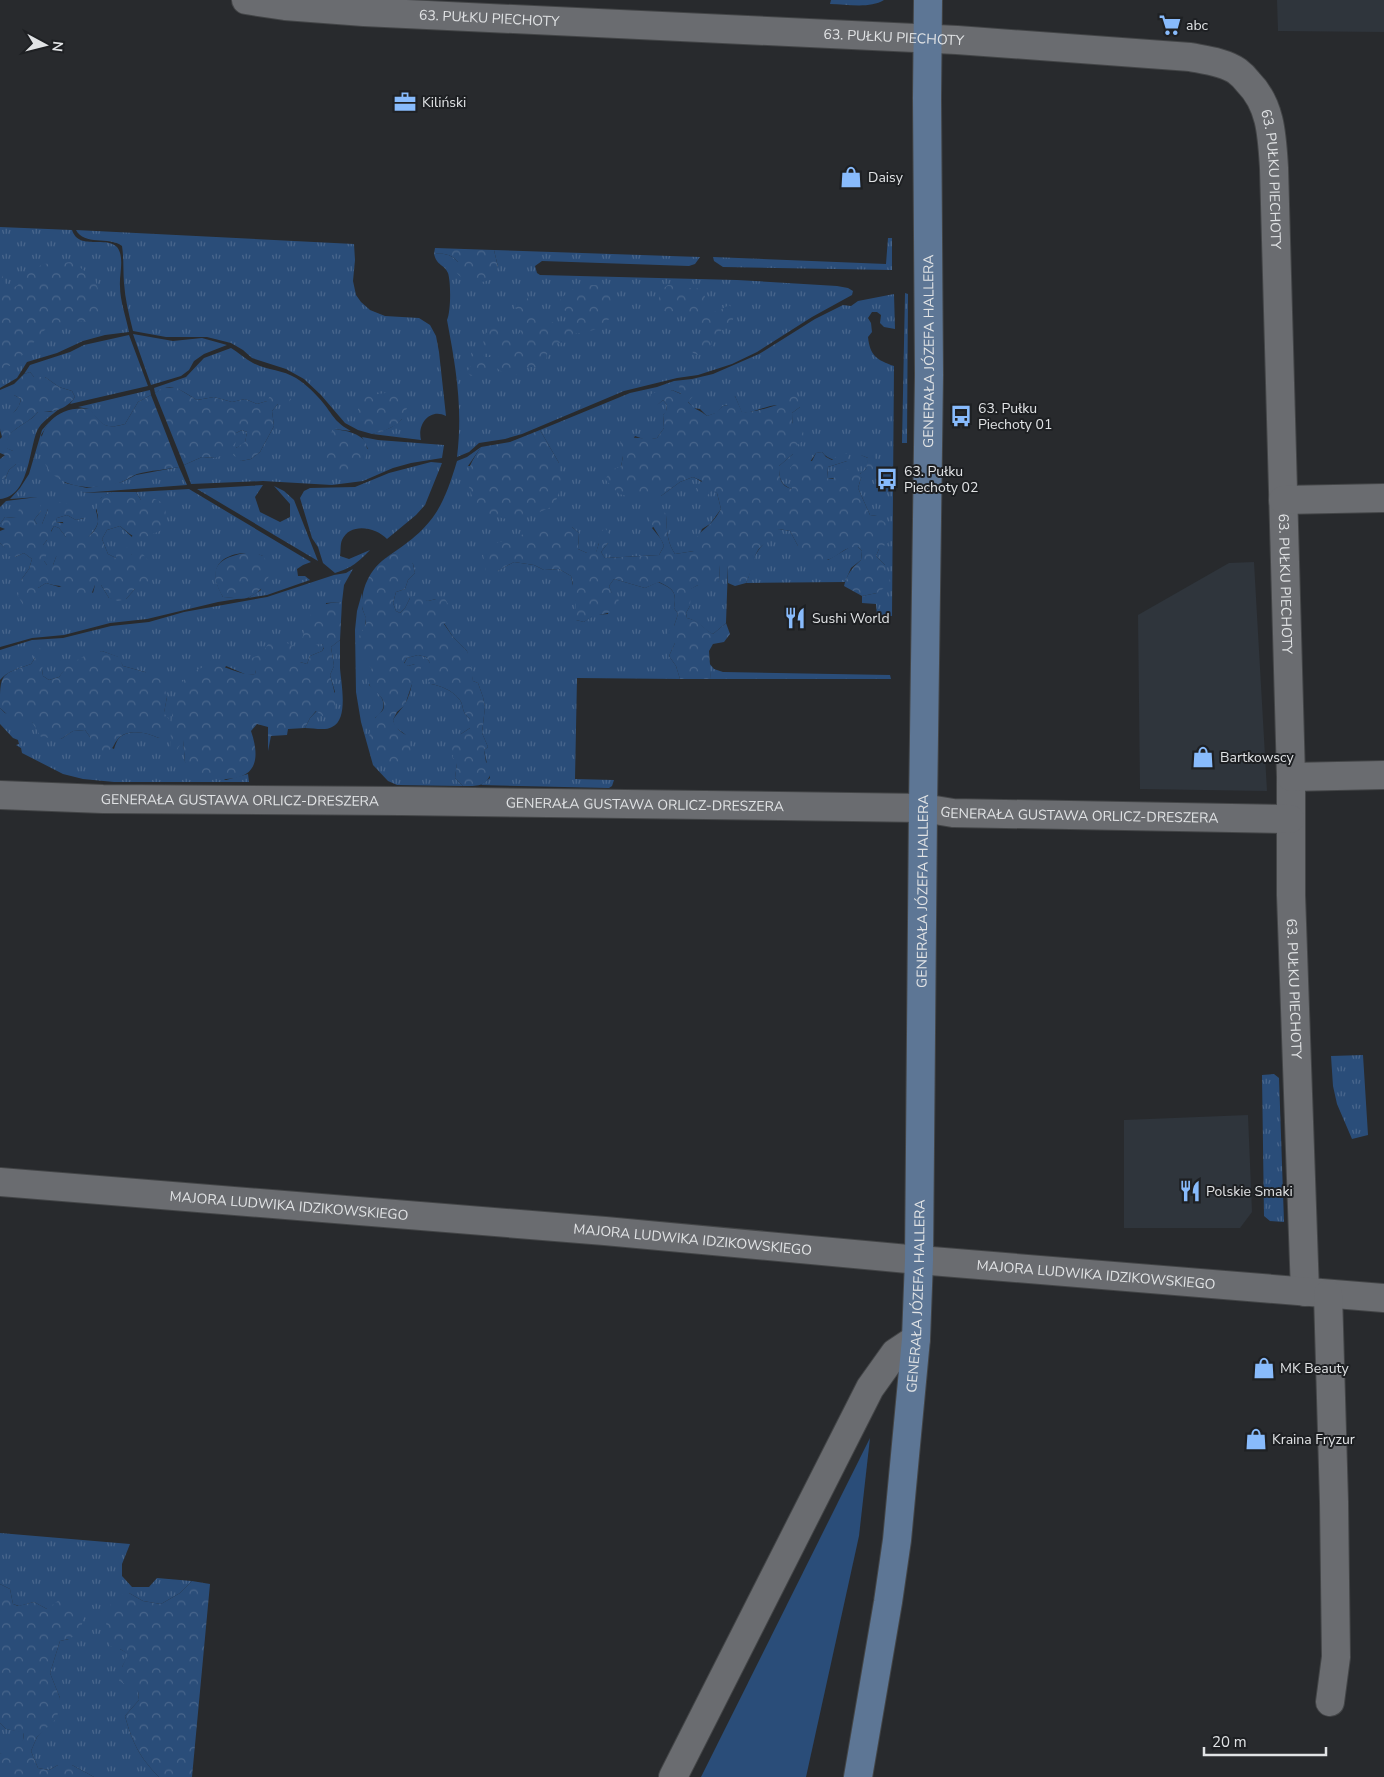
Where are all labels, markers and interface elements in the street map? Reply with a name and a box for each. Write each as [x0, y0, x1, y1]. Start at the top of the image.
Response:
street label: 63. PUŁKU PIECHOTY [419, 5, 560, 31]
supermarket icon: abc [1157, 12, 1183, 38]
place label: abc [1186, 16, 1209, 35]
north arrow [20, 20, 70, 70]
street label: 63. PUŁKU PIECHOTY [823, 24, 965, 50]
text: N [47, 40, 67, 53]
office icon: Kiliński [392, 89, 418, 115]
place label: Kiliński [422, 93, 466, 112]
street label: 63. PUŁKU PIECHOTY [1256, 107, 1286, 250]
shop icon: Daisy [838, 164, 864, 190]
place label: Daisy [868, 168, 904, 187]
street label: GENERAŁA JÓZEFA HALLERA [918, 254, 939, 448]
place label: 63. Pułku Piechoty 01 [978, 399, 1052, 434]
bus stop icon: 63. Pułku Piechoty 01 [948, 403, 974, 429]
place label: 63. Pułku Piechoty 02 [904, 462, 978, 497]
bus stop icon: 63. Pułku Piechoty 02 [874, 466, 900, 492]
street label: 63. PUŁKU PIECHOTY [1274, 513, 1297, 655]
restaurant icon: Sushi World [782, 605, 808, 631]
place label: Sushi World [812, 609, 890, 628]
shop icon: Bartkowscy [1190, 744, 1216, 770]
place label: Bartkowscy [1220, 748, 1295, 767]
street label: GENERAŁA GUSTAWA ORLICZ-DRESZERA [101, 789, 379, 810]
street label: GENERAŁA GUSTAWA ORLICZ-DRESZERA [506, 793, 784, 816]
street label: GENERAŁA JÓZEFA HALLERA [912, 794, 933, 988]
street label: GENERAŁA GUSTAWA ORLICZ-DRESZERA [939, 802, 1219, 827]
street label: 63. PUŁKU PIECHOTY [1282, 918, 1306, 1060]
restaurant icon: Polskie Smaki [1177, 1178, 1203, 1204]
place label: Polskie Smaki [1206, 1182, 1293, 1201]
street label: MAJORA LUDWIKA IDZIKOWSKIEGO [169, 1186, 409, 1225]
street label: GENERAŁA JÓZEFA HALLERA [901, 1199, 929, 1393]
street label: MAJORA LUDWIKA IDZIKOWSKIEGO [573, 1219, 813, 1260]
street label: MAJORA LUDWIKA IDZIKOWSKIEGO [976, 1255, 1216, 1294]
shop icon: MK Beauty [1251, 1355, 1277, 1381]
place label: MK Beauty [1280, 1359, 1349, 1378]
shop icon: Kraina Fryzur [1243, 1426, 1269, 1452]
place label: Kraina Fryzur [1272, 1430, 1355, 1449]
scale bar [1204, 1724, 1326, 1756]
text: 20 m [1212, 1732, 1247, 1752]

